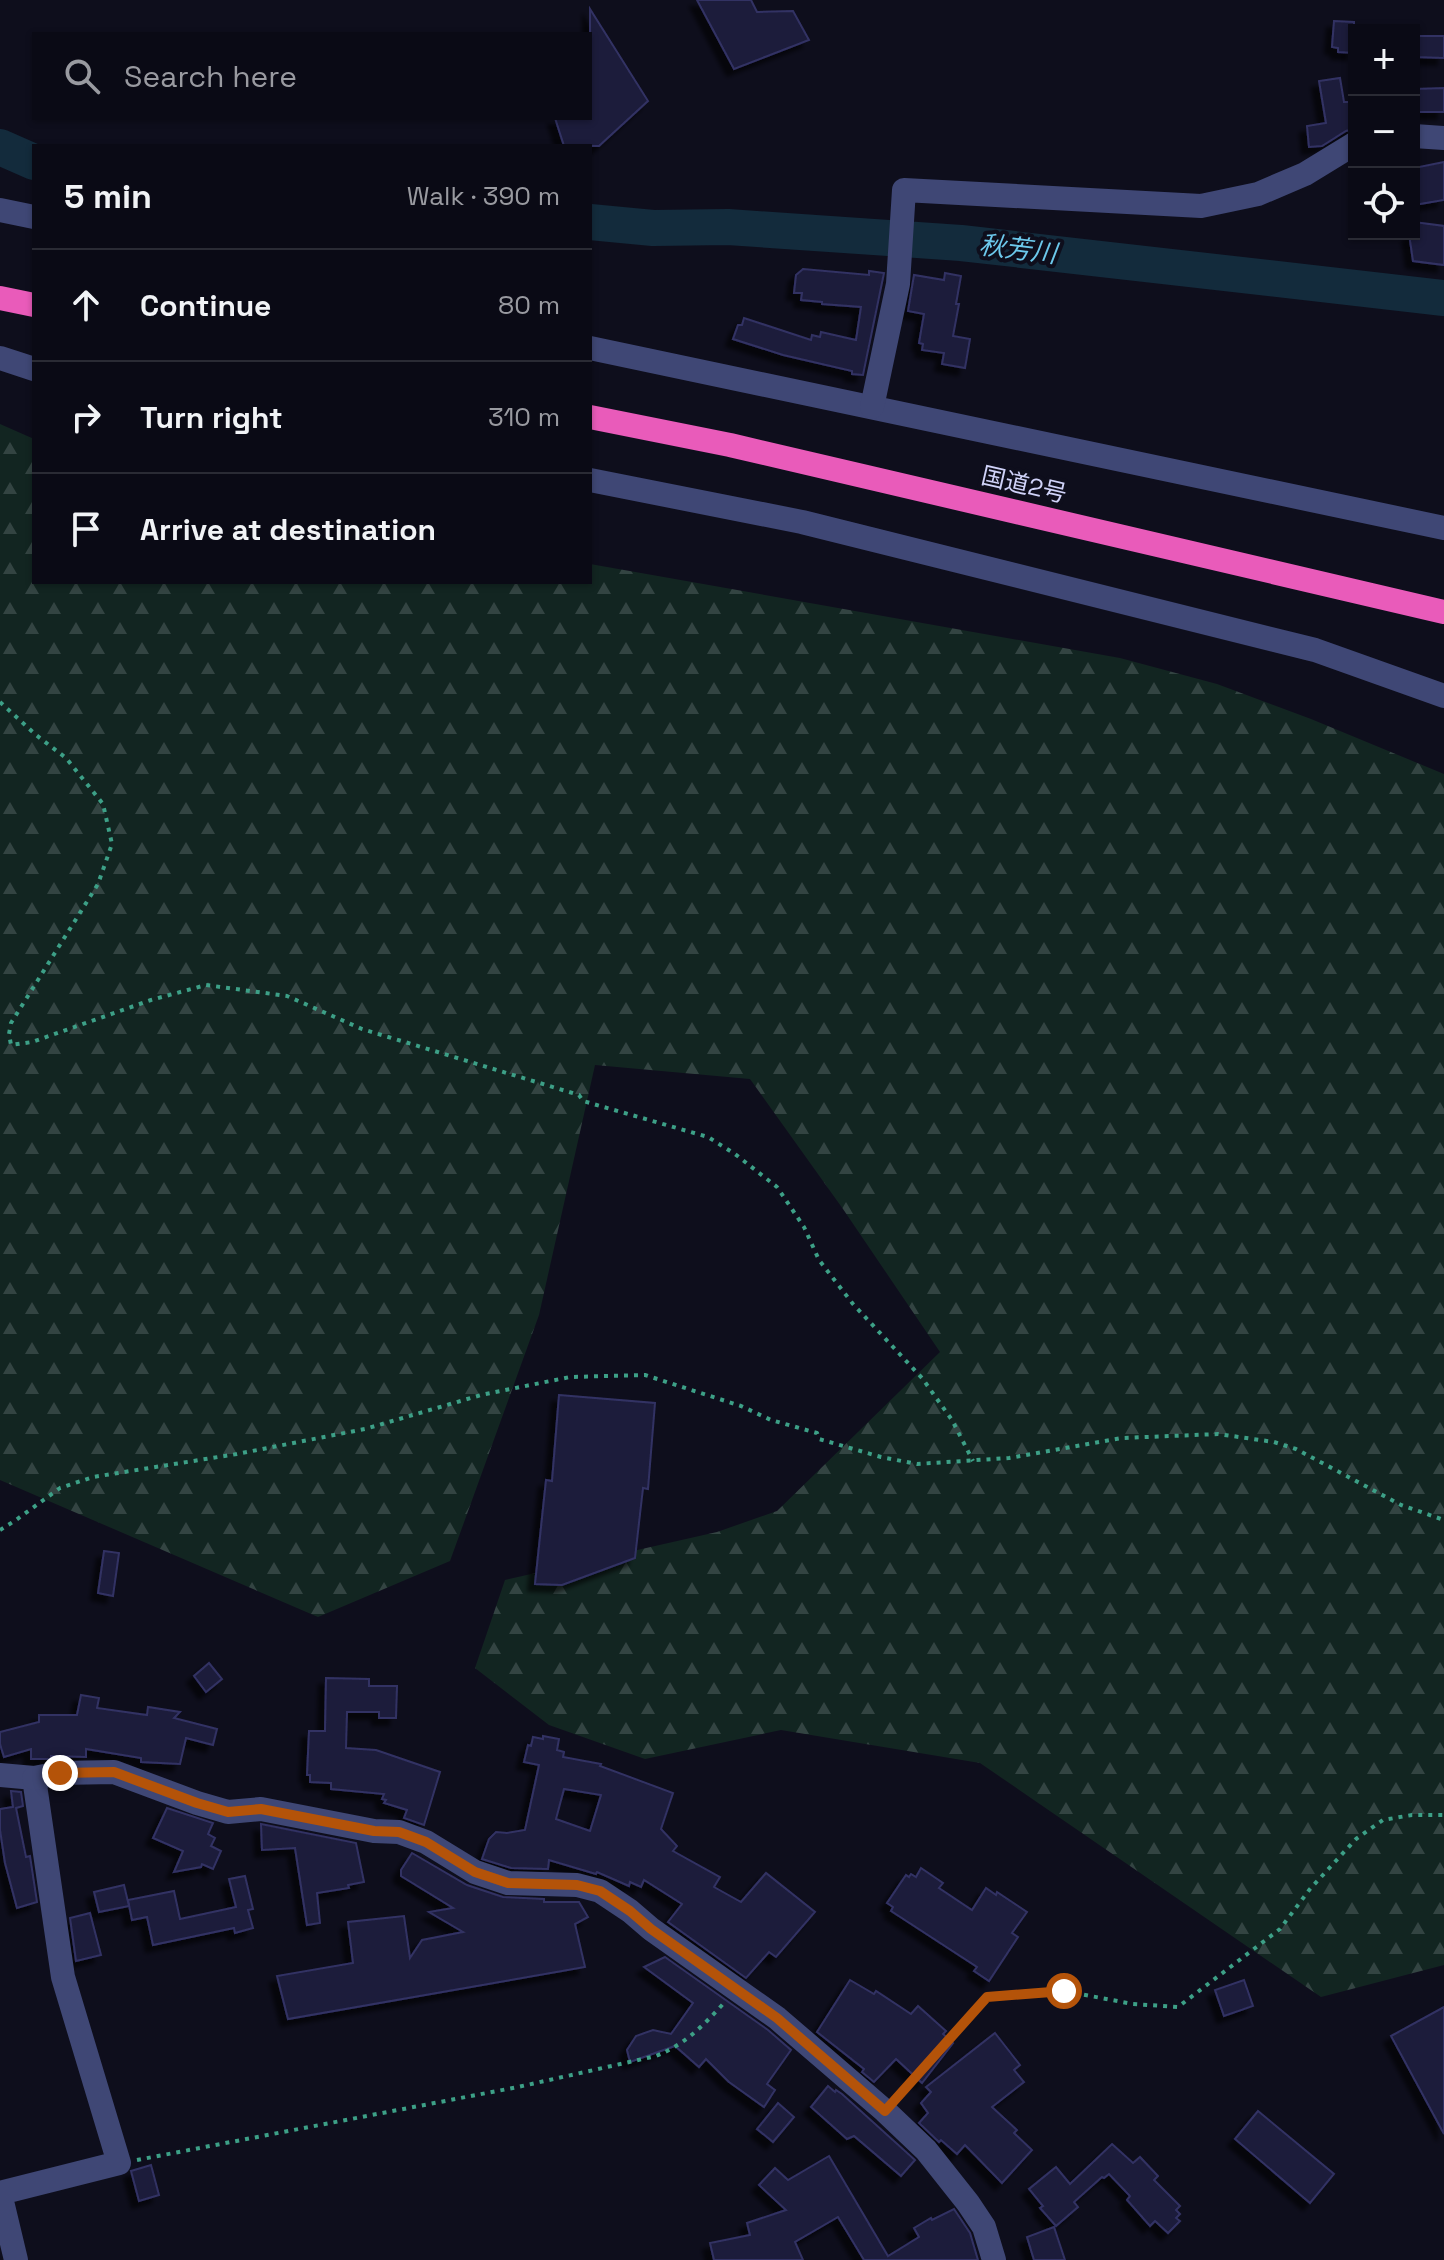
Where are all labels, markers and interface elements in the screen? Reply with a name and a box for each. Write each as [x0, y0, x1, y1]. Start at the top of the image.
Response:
map controls [1348, 24, 1420, 240]
button: + [1348, 24, 1420, 96]
search box [32, 32, 592, 120]
icon: search [60, 54, 104, 98]
text: Search here [124, 57, 297, 96]
button: − [1348, 96, 1420, 168]
button: locate [1348, 168, 1420, 240]
text: 5 min [64, 175, 152, 218]
text: Walk · 390 m [407, 179, 560, 213]
water label: 秋芳川 [977, 227, 1062, 271]
icon: ahead [64, 283, 108, 327]
text: Continue [140, 286, 271, 325]
text: 80 m [498, 288, 560, 322]
icon: right [64, 395, 108, 439]
text: Turn right [140, 398, 283, 437]
text: 310 m [488, 400, 560, 434]
street label: 国道2号 [978, 460, 1070, 509]
icon: arrive [64, 507, 108, 551]
text: Arrive at destination [140, 510, 436, 549]
route end [42, 1755, 78, 1791]
route start [1046, 1973, 1082, 2009]

